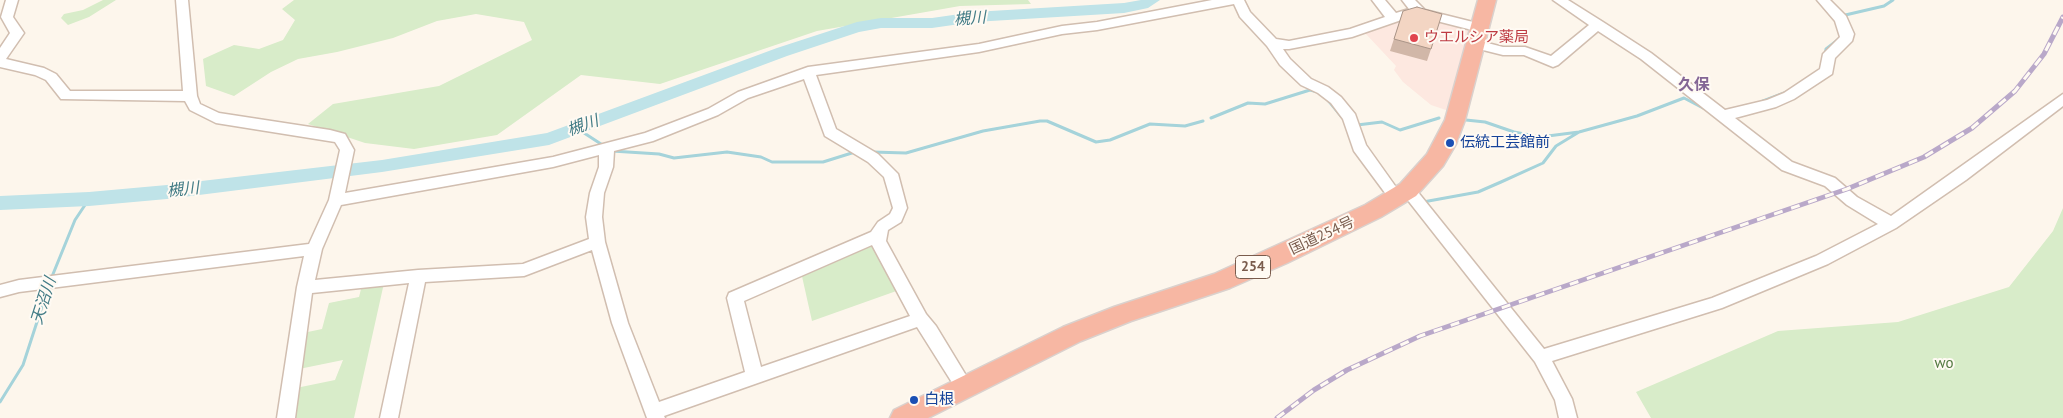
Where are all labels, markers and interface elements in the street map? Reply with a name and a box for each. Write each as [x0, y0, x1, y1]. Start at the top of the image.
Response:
water label: 槻川 [953, 8, 987, 30]
place label: ウエルシア薬局 [1424, 29, 1529, 47]
marker: ウエルシア薬局 [1408, 32, 1420, 44]
district label: 久保 [1678, 75, 1710, 95]
water label: 槻川 [565, 112, 601, 140]
place label: 伝統工芸館前 [1460, 134, 1550, 152]
marker: 伝統工芸館前 [1444, 137, 1456, 149]
water label: 槻川 [166, 179, 200, 201]
street label: 国道254号 [1287, 213, 1357, 259]
road number: 254 [1236, 256, 1270, 278]
water label: 天沼川 [27, 275, 61, 327]
park label: wo [1935, 355, 1953, 373]
place label: 白根 [924, 391, 954, 409]
marker: 白根 [908, 394, 920, 406]

